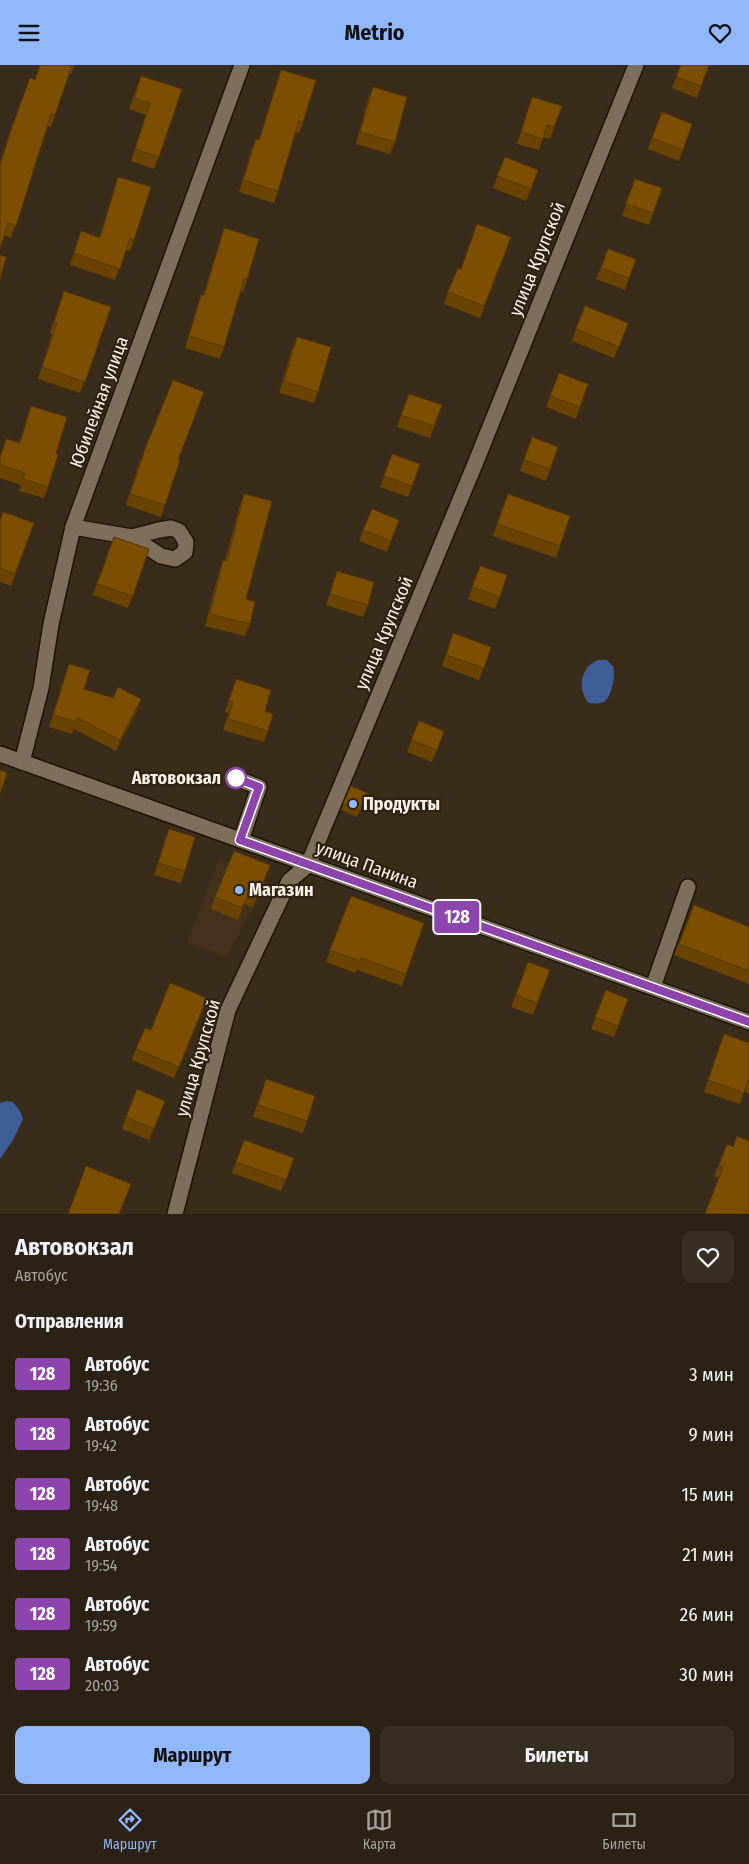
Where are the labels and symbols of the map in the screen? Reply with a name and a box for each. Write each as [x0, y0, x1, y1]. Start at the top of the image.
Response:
street label: улица Крупской [504, 199, 570, 319]
street label: Юбилейная улица [65, 333, 133, 471]
street label: улица Крупской [350, 573, 418, 693]
place label: Автовокзал [131, 767, 221, 789]
marker: Автовокзал [225, 767, 247, 789]
place label: Продукты [363, 793, 440, 815]
marker: Продукты [347, 798, 359, 810]
street label: улица Панина [313, 836, 421, 894]
place label: Магазин [249, 879, 314, 901]
marker: Магазин [233, 884, 245, 896]
line badge: 128 [428, 901, 486, 933]
street label: улица Крупской [171, 997, 225, 1119]

